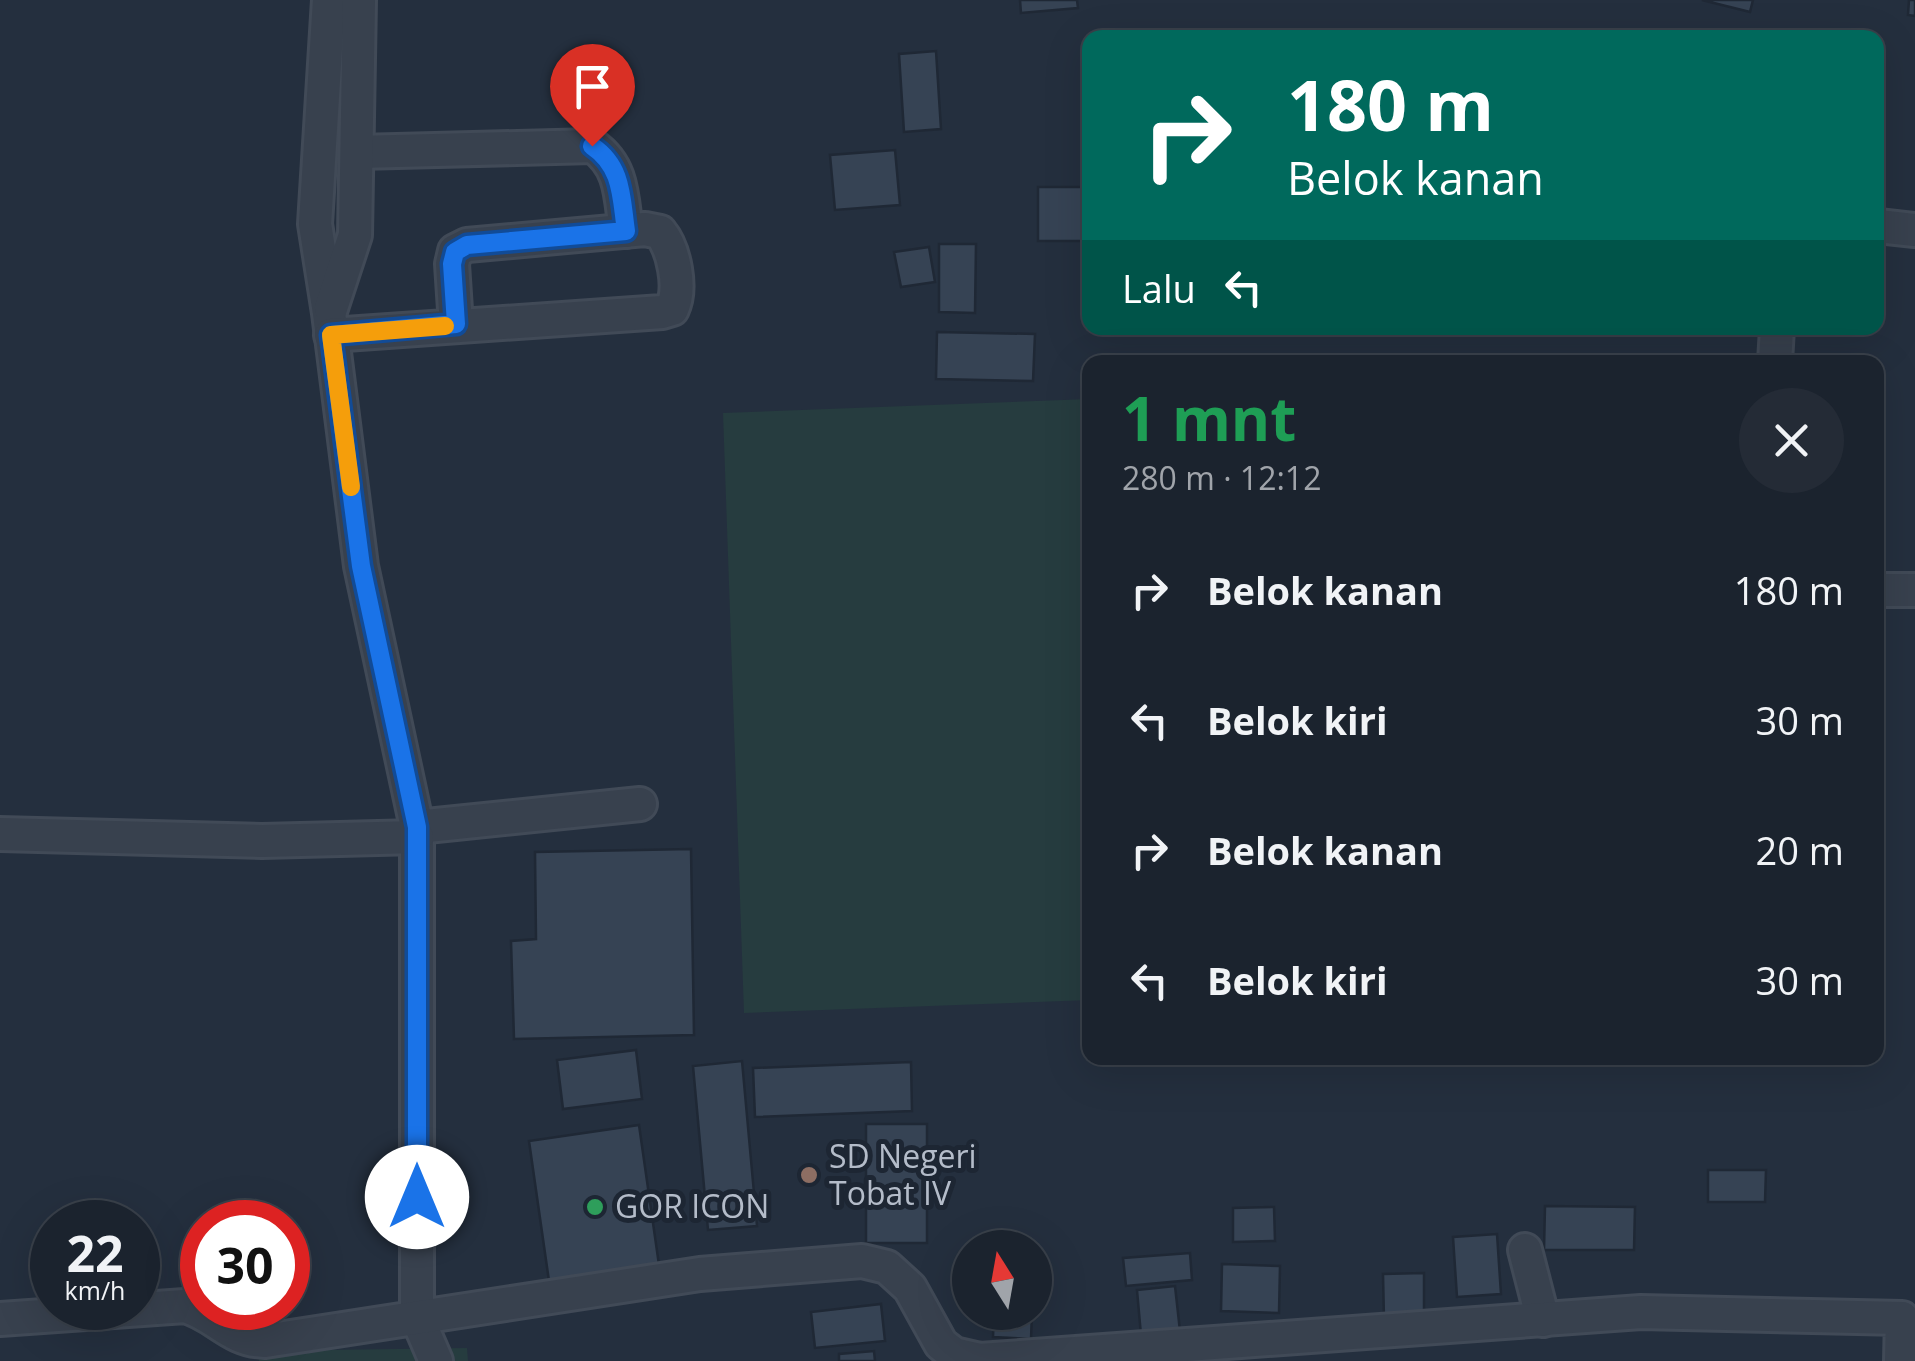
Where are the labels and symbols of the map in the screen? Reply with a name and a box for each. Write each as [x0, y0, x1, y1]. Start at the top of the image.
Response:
pin [550, 44, 635, 147]
place label: SD Negeri Tobat IV [829, 1134, 977, 1214]
position arrow [365, 1145, 469, 1249]
marker: SD Negeri Tobat IV [798, 1164, 820, 1186]
place label: GOR ICON [615, 1184, 769, 1227]
marker: GOR ICON [584, 1196, 606, 1218]
speed limit sign: 30 [180, 1200, 310, 1330]
north arrow [952, 1230, 1052, 1330]

